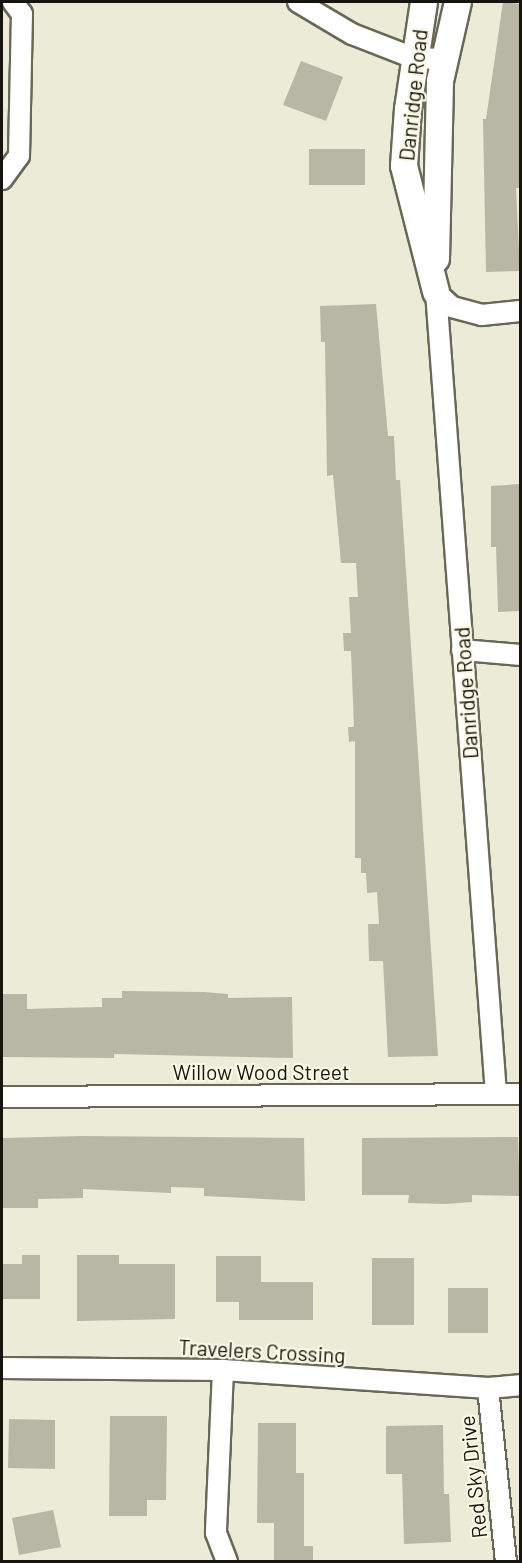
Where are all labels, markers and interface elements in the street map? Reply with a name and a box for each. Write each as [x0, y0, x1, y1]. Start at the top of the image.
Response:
street label: Danridge Road [394, 28, 432, 162]
street label: Danridge Road [449, 626, 483, 760]
street label: Willow Wood Street [172, 1059, 350, 1085]
street label: Travelers Crossing [178, 1334, 346, 1368]
street label: Red Sky Drive [454, 1414, 492, 1540]

